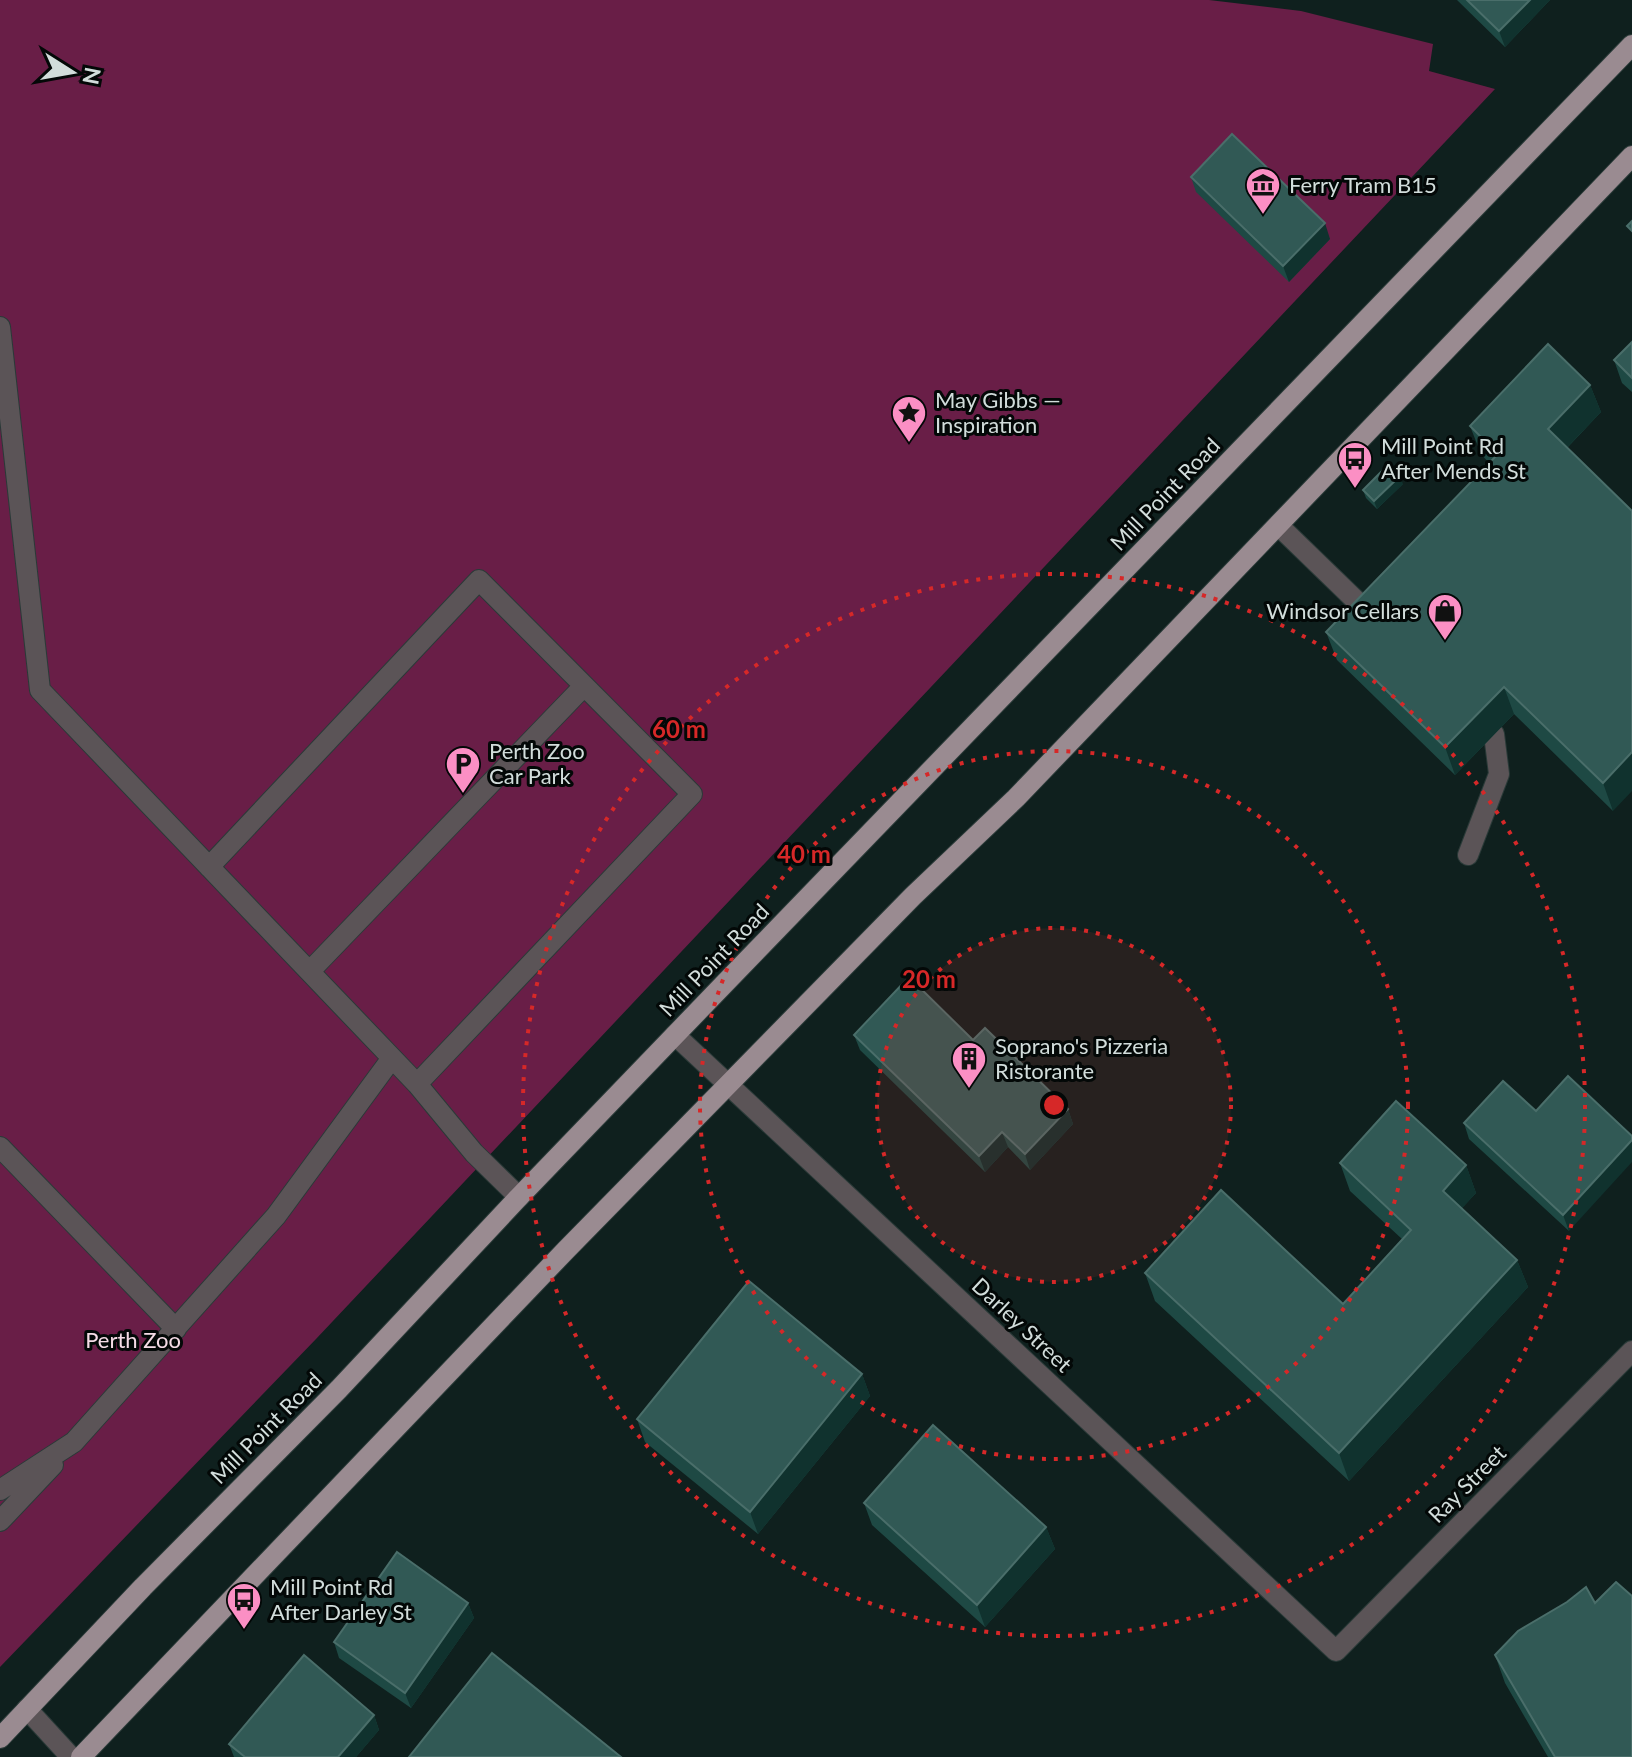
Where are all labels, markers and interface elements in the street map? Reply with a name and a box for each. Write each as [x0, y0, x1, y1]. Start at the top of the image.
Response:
north arrow [32, 32, 112, 112]
text: N [77, 65, 107, 87]
museum icon: Ferry Tram B15 [1244, 166, 1282, 216]
place label: Ferry Tram B15 [1289, 171, 1437, 198]
place label: May Gibbs — Inspiration [935, 386, 1061, 438]
place icon: May Gibbs — Inspiration [890, 394, 928, 444]
street label: Mill Point Road [1104, 432, 1225, 556]
place label: Mill Point Rd After Mends St [1381, 432, 1526, 484]
bus stop icon: Mill Point Rd After Mends St [1336, 440, 1374, 490]
shop icon: Windsor Cellars [1426, 592, 1464, 642]
place label: Windsor Cellars [1266, 597, 1419, 624]
text: 60 m [652, 714, 706, 743]
place label: Perth Zoo Car Park [489, 737, 585, 789]
parking icon: Perth Zoo Car Park [444, 745, 482, 795]
text: 40 m [777, 839, 831, 868]
street label: Mill Point Road [653, 898, 774, 1022]
text: 20 m [902, 964, 956, 993]
place label: Soprano's Pizzeria Ristorante [995, 1032, 1168, 1084]
building icon: Soprano's Pizzeria Ristorante [950, 1040, 988, 1090]
centre of rings [1040, 1091, 1068, 1119]
street label: Darley Street [967, 1272, 1078, 1378]
park label: Perth Zoo [85, 1326, 181, 1353]
street label: Mill Point Road [204, 1366, 327, 1489]
street label: Ray Street [1422, 1439, 1511, 1528]
place label: Mill Point Rd After Darley St [270, 1573, 412, 1625]
bus stop icon: Mill Point Rd After Darley St [225, 1581, 263, 1631]

